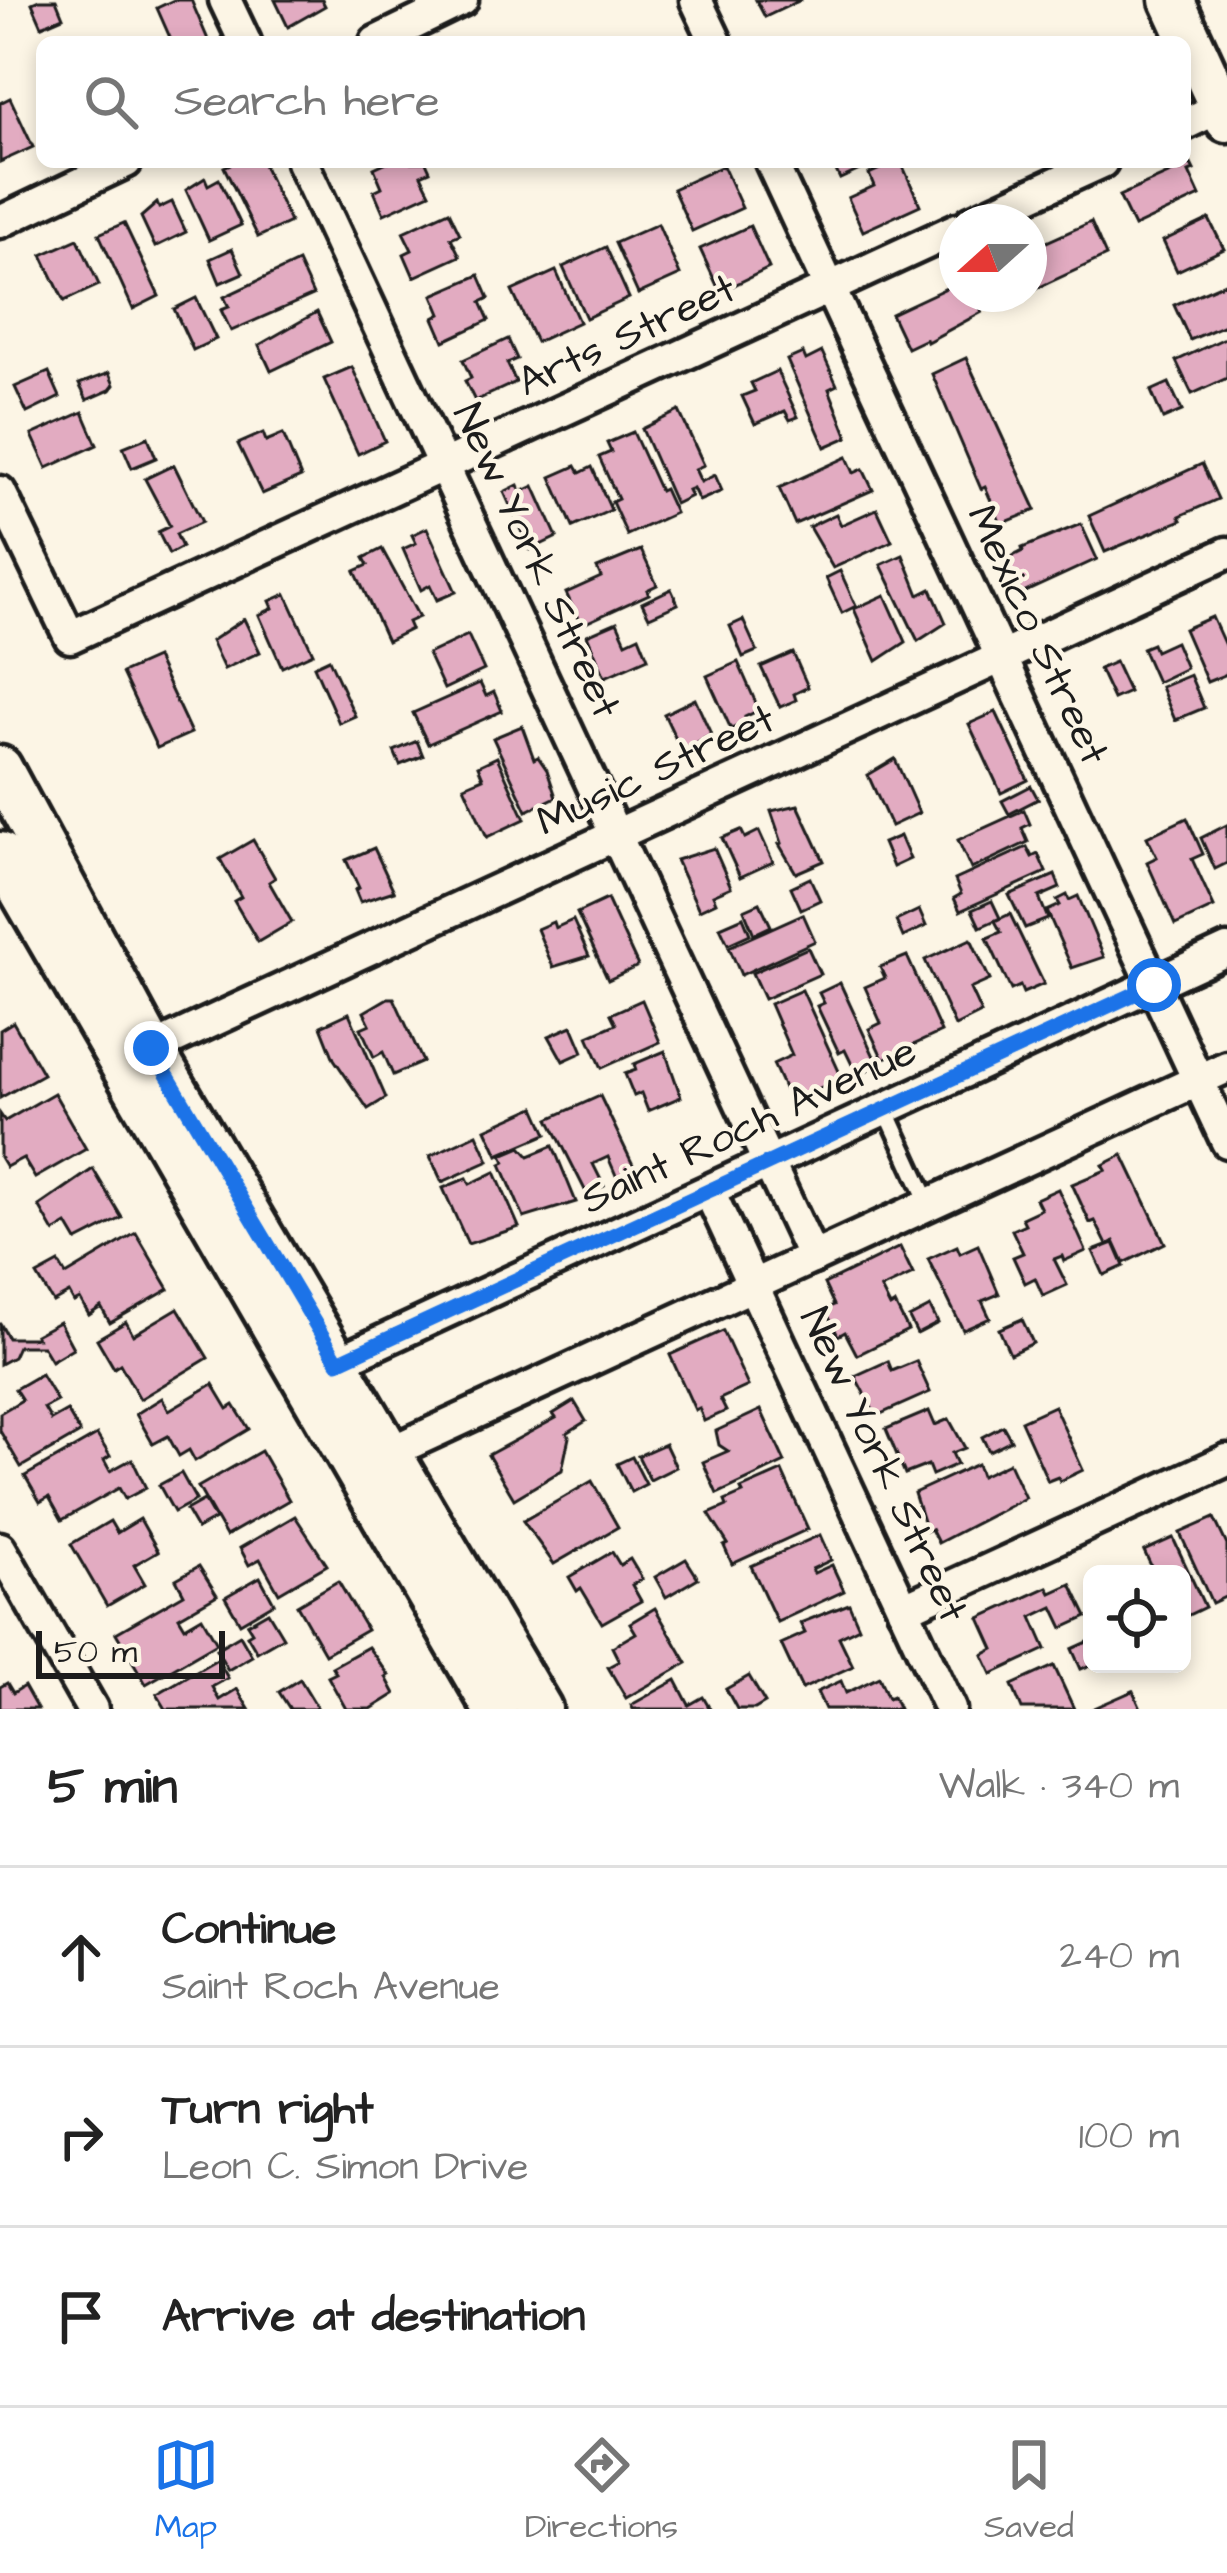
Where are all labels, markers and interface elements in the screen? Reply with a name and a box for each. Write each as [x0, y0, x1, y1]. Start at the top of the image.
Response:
search box [36, 36, 1191, 168]
icon: search [78, 69, 144, 135]
text: Search here [174, 71, 440, 133]
north arrow [939, 204, 1047, 312]
street label: Arts Street [508, 260, 746, 412]
street label: New York Street [438, 394, 634, 728]
street label: Mexico Street [952, 496, 1122, 774]
street label: Music Street [528, 691, 784, 851]
route start [1127, 958, 1181, 1012]
route end [124, 1021, 178, 1075]
street label: Saint Roch Avenue [572, 1023, 926, 1229]
street label: New York Street [785, 1298, 981, 1632]
map controls [1083, 1565, 1191, 1673]
button: locate [1083, 1565, 1191, 1673]
scale bar [36, 1625, 225, 1678]
text: 50 m [54, 1629, 137, 1675]
text: 5 min [48, 1752, 177, 1823]
text: Walk · 340 m [939, 1760, 1179, 1814]
text: Continue [162, 1899, 336, 1961]
icon: ahead [48, 1924, 114, 1990]
text: 240 m [1060, 1930, 1179, 1984]
text: Saint Roch Avenue [162, 1961, 500, 2015]
text: Turn right [162, 2079, 374, 2141]
icon: right [48, 2104, 114, 2170]
text: 100 m [1079, 2110, 1179, 2164]
text: Leon C. Simon Drive [162, 2141, 528, 2195]
icon: arrive [48, 2284, 114, 2350]
text: Arrive at destination [162, 2286, 585, 2348]
tab: Map [153, 2432, 219, 2550]
tab: Directions [525, 2432, 678, 2550]
tab: Saved [984, 2432, 1074, 2550]

